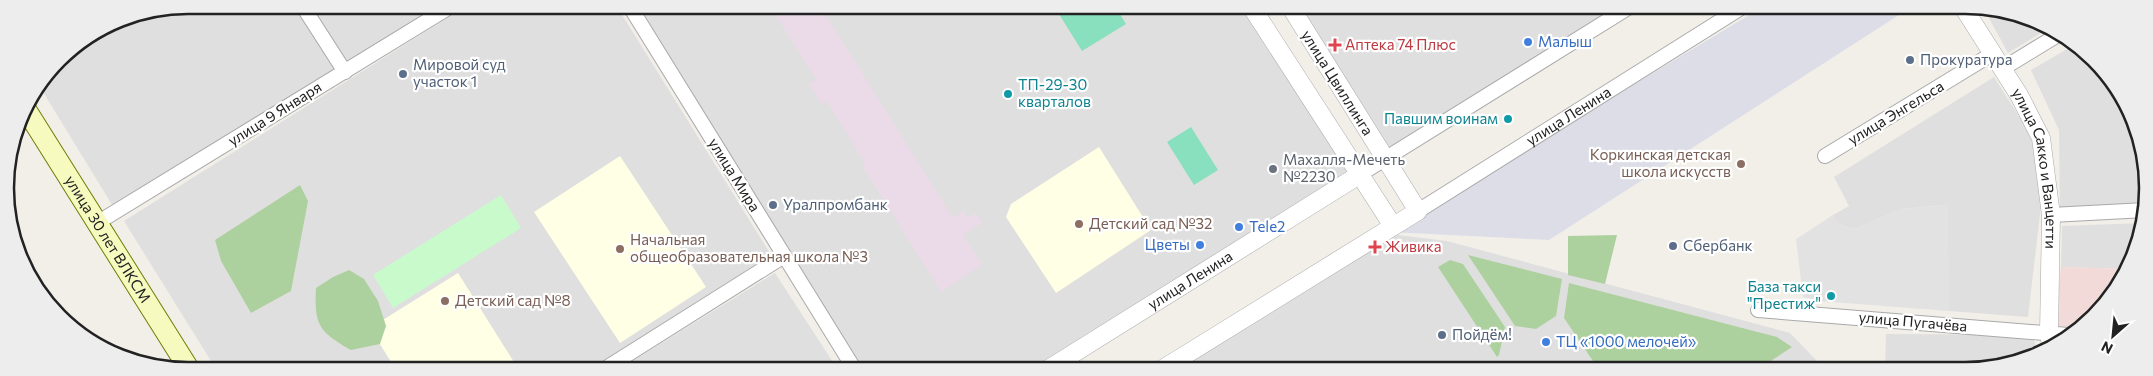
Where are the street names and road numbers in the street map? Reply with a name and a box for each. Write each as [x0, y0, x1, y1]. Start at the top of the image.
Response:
street label: улица Цвиллинга [1298, 26, 1377, 138]
street label: улица Энгельса [1844, 76, 1947, 148]
street label: улица 9 Января [224, 77, 325, 149]
street label: улица Ленина [1522, 82, 1614, 149]
street label: улица Сакко и Ванцетти [2009, 84, 2061, 249]
street label: улица Мира [705, 134, 765, 215]
street label: улица 30 лет ВЛКСМ [62, 172, 155, 306]
street label: улица Ленина [1144, 246, 1236, 313]
street label: улица Пугачёва [1858, 307, 1968, 335]

